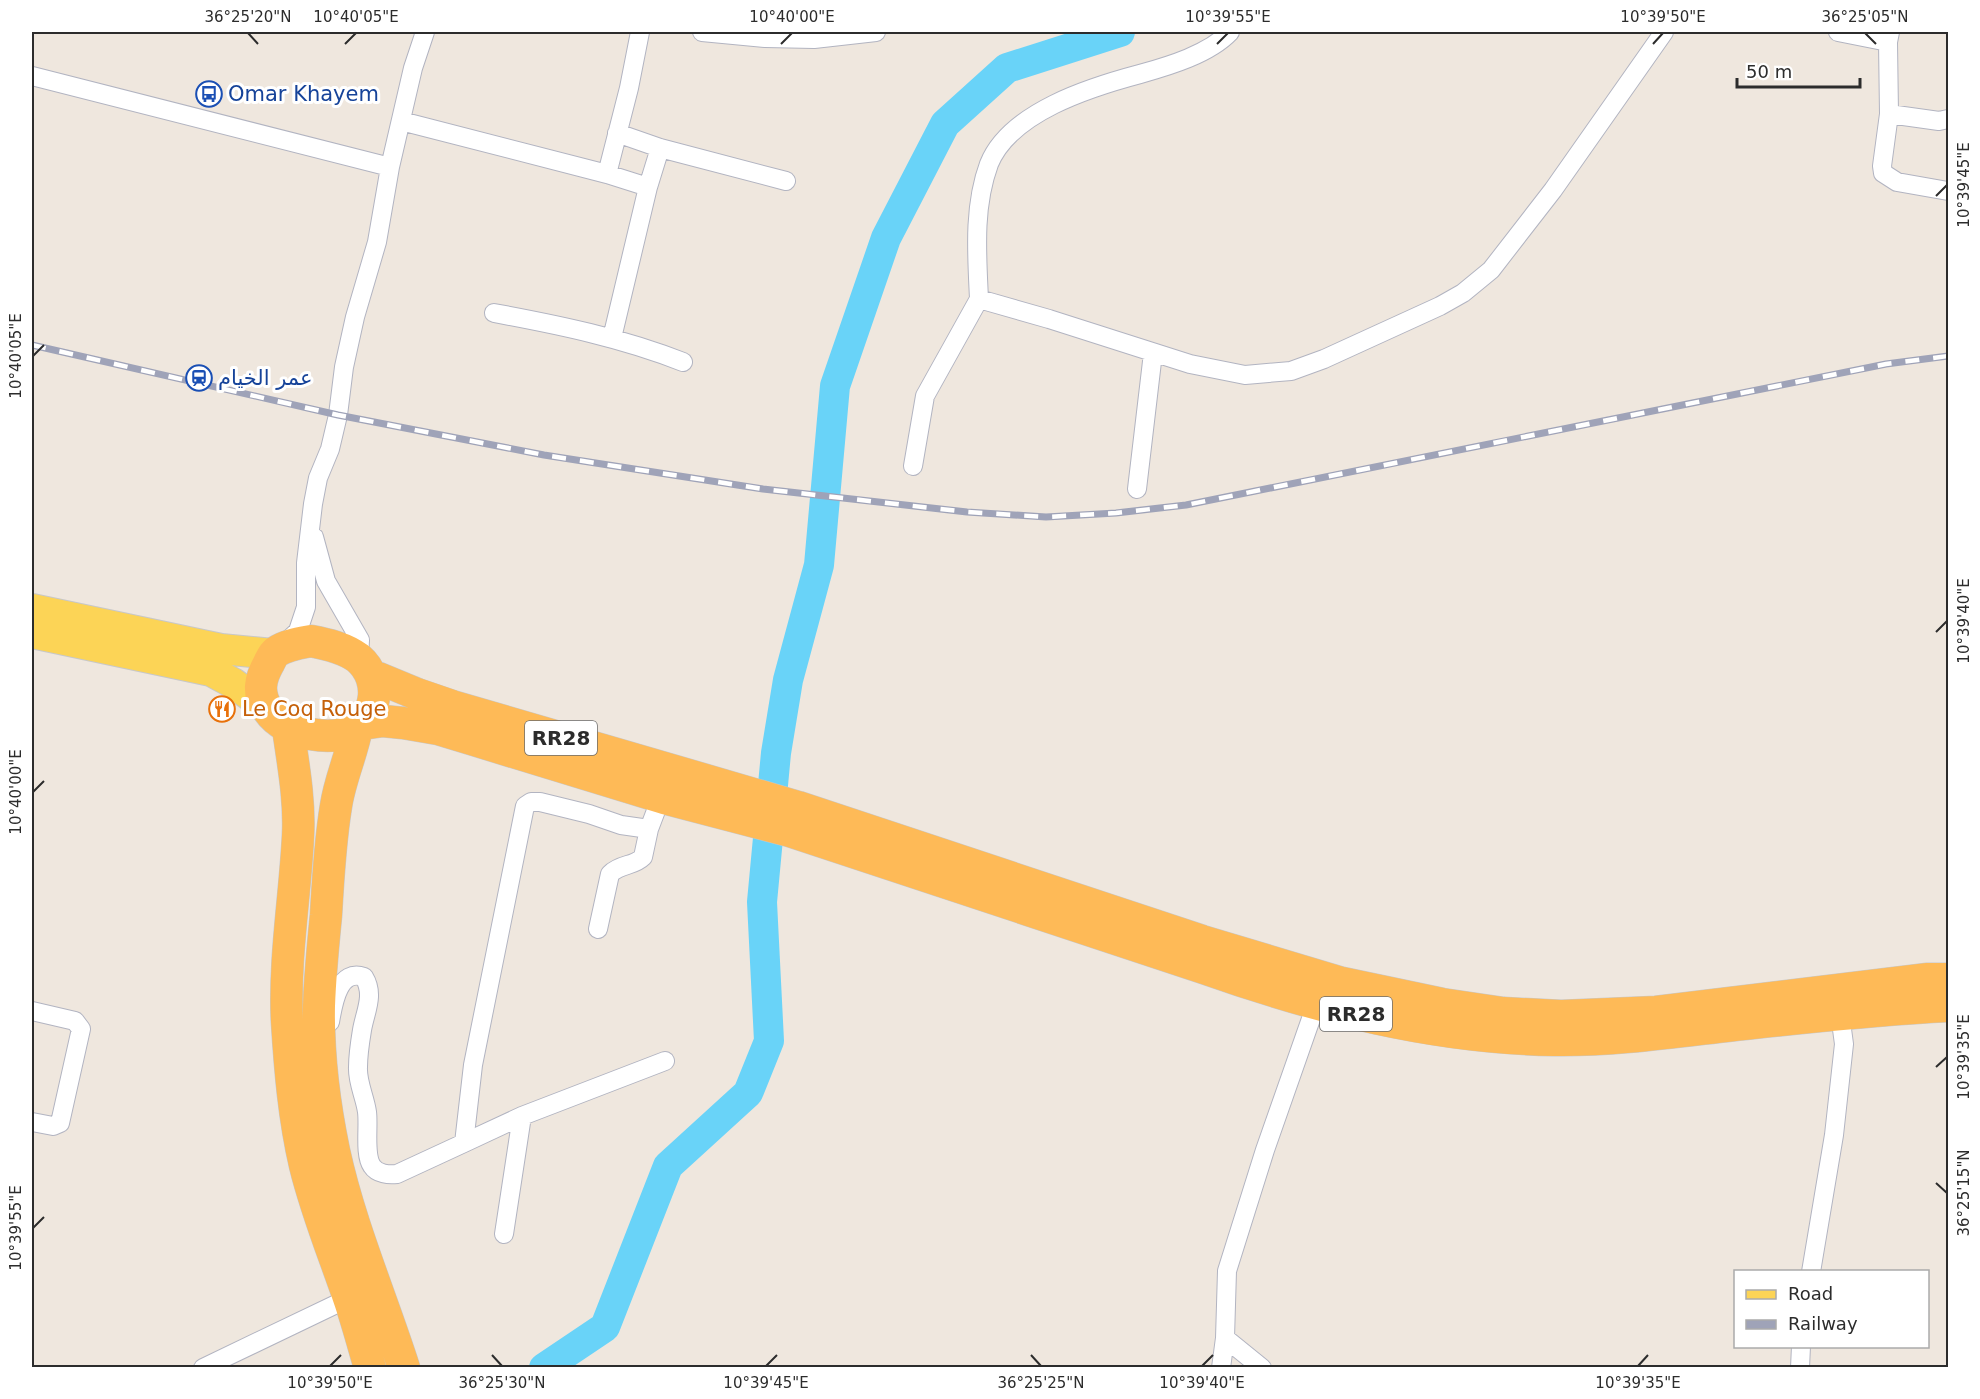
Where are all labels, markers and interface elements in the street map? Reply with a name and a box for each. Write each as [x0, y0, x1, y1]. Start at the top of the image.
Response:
text: 36°25'20"N [204, 8, 292, 26]
text: 10°40'05"E [313, 8, 399, 26]
text: 10°40'00"E [749, 8, 835, 26]
text: 10°39'55"E [1185, 8, 1271, 26]
text: 10°39'50"E [1620, 8, 1706, 26]
text: 36°25'05"N [1821, 8, 1909, 26]
scale bar [1737, 51, 1860, 89]
text: 50 m [1746, 61, 1792, 82]
bus stop icon: Omar Khayem [194, 79, 224, 109]
place label: Omar Khayem [228, 82, 379, 106]
text: 10°39'45"E [1955, 142, 1973, 228]
text: 10°40'05"E [7, 313, 25, 399]
station icon: عمر الخيام [184, 363, 214, 393]
place label: عمر الخيام [218, 366, 312, 390]
text: 10°39'40"E [1955, 578, 1973, 664]
restaurant icon: Le Coq Rouge [207, 694, 237, 724]
place label: Le Coq Rouge [242, 697, 387, 721]
road number: RR28 [525, 721, 597, 755]
text: 10°40'00"E [7, 749, 25, 835]
road number: RR28 [1320, 997, 1392, 1031]
text: 10°39'35"E [1955, 1014, 1973, 1100]
text: 36°25'15"N [1955, 1149, 1973, 1237]
text: 10°39'55"E [7, 1185, 25, 1271]
legend [1734, 1270, 1929, 1348]
text: Road [1788, 1283, 1833, 1304]
text: Railway [1788, 1313, 1858, 1334]
text: 10°39'50"E [287, 1374, 373, 1392]
text: 36°25'30"N [458, 1374, 546, 1392]
text: 10°39'45"E [723, 1374, 809, 1392]
text: 36°25'25"N [997, 1374, 1085, 1392]
text: 10°39'40"E [1159, 1374, 1245, 1392]
text: 10°39'35"E [1595, 1374, 1681, 1392]

